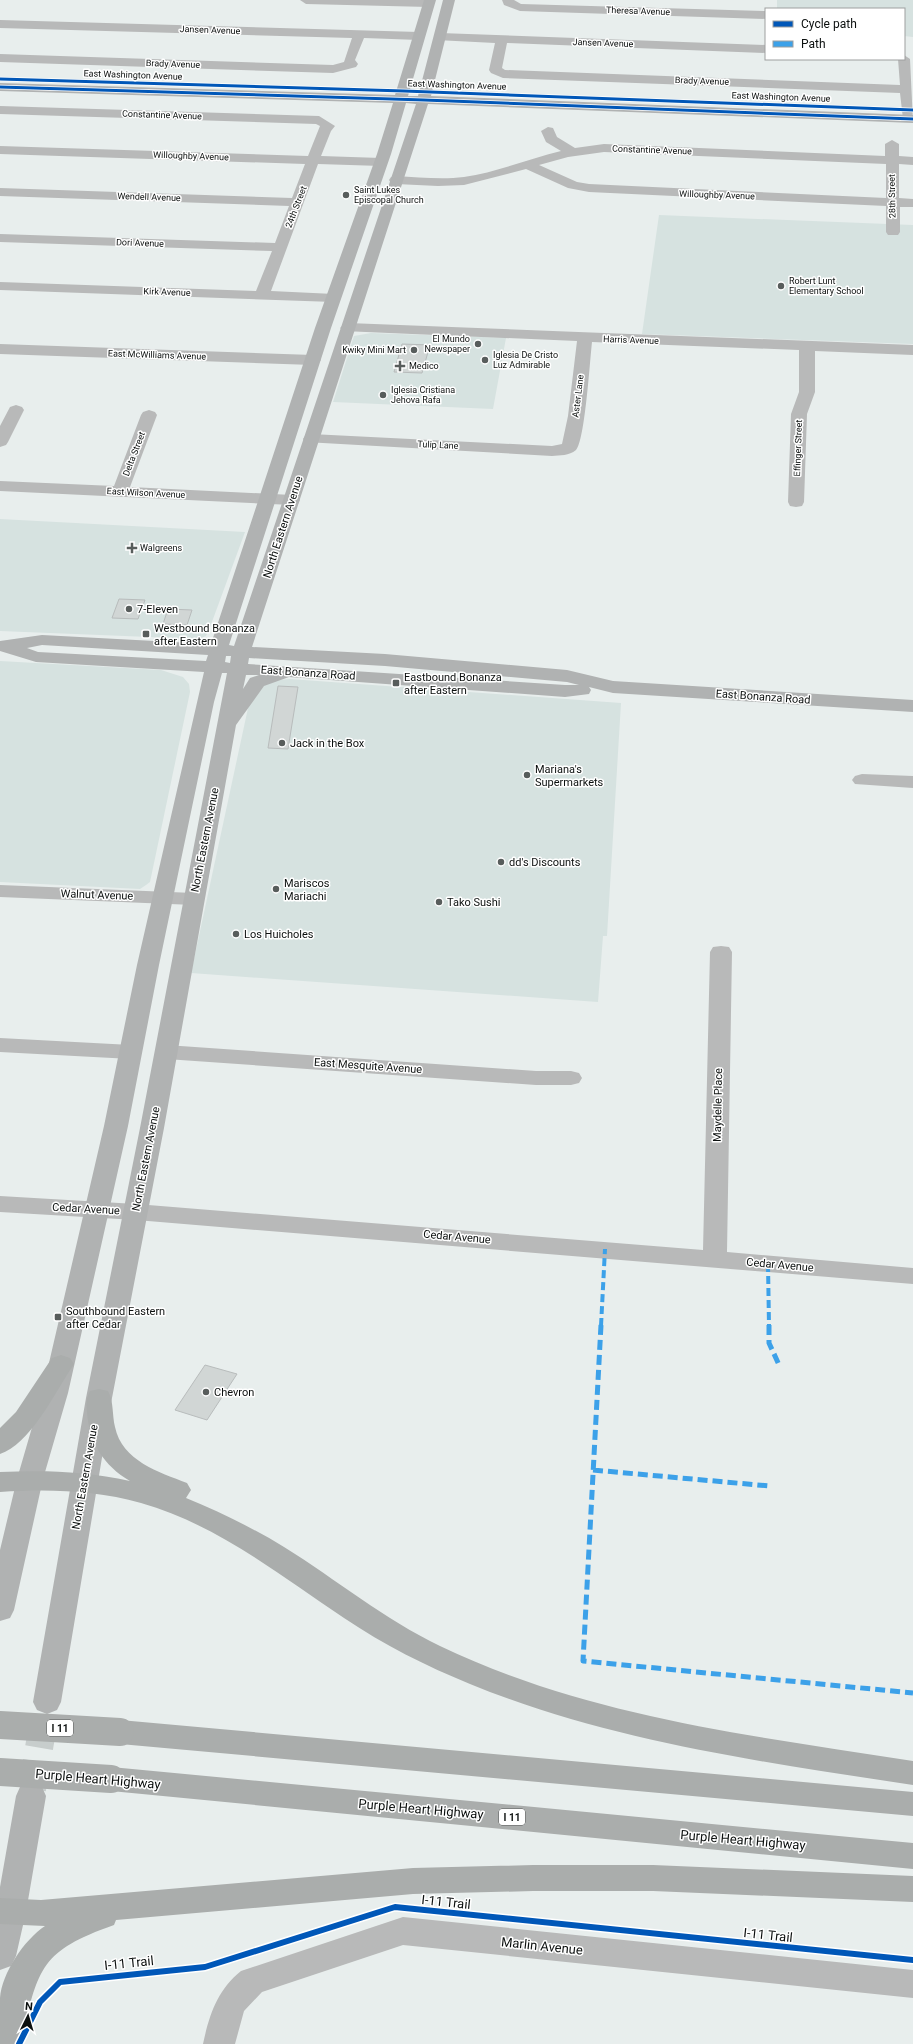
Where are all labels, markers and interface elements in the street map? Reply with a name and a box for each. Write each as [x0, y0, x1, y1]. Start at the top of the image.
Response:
street label: Theresa Avenue [606, 5, 670, 17]
legend [765, 8, 905, 60]
text: Cycle path [801, 17, 857, 31]
street label: Jansen Avenue [179, 24, 241, 36]
street label: Jansen Avenue [572, 37, 634, 49]
text: Path [801, 37, 826, 51]
street label: Brady Avenue [146, 58, 201, 70]
street label: East Washington Avenue [83, 68, 183, 82]
street label: Brady Avenue [675, 75, 730, 87]
street label: East Washington Avenue [407, 78, 507, 92]
street label: East Washington Avenue [731, 90, 831, 104]
street label: Constantine Avenue [122, 109, 202, 121]
street label: Constantine Avenue [612, 144, 692, 156]
street label: Willoughby Avenue [153, 150, 229, 162]
street label: 28th Street [887, 174, 897, 218]
street label: 24th Street [283, 185, 309, 229]
place label: Saint Lukes Episcopal Church [354, 185, 424, 205]
street label: Willoughby Avenue [679, 189, 755, 201]
marker: Saint Lukes Episcopal Church [341, 190, 351, 200]
street label: Wendell Avenue [117, 191, 181, 203]
street label: Dori Avenue [116, 237, 164, 249]
place label: Robert Lunt Elementary School [789, 276, 864, 296]
marker: Robert Lunt Elementary School [776, 281, 786, 291]
street label: Kirk Avenue [143, 286, 191, 298]
place label: El Mundo Newspaper [425, 334, 470, 354]
street label: Harris Avenue [603, 334, 659, 346]
marker: El Mundo Newspaper [473, 339, 483, 349]
place label: Kwiky Mini Mart [342, 345, 406, 355]
marker: Kwiky Mini Mart [409, 345, 419, 355]
street label: East McWilliams Avenue [108, 348, 206, 362]
place label: Iglesia De Cristo Luz Admirable [493, 350, 558, 370]
marker: Iglesia De Cristo Luz Admirable [480, 355, 490, 365]
marker: Medico [394, 360, 406, 372]
place label: Medico [409, 361, 439, 371]
street label: Aster Lane [570, 374, 586, 418]
place label: Iglesia Cristiana Jehova Rafa [391, 385, 455, 405]
marker: Iglesia Cristiana Jehova Rafa [378, 390, 388, 400]
street label: Effinger Street [792, 419, 804, 476]
street label: Delta Street [121, 430, 147, 478]
street label: Tulip Lane [417, 439, 459, 451]
street label: North Eastern Avenue [260, 474, 306, 580]
street label: East Wilson Avenue [106, 486, 186, 500]
marker: Walgreens [127, 543, 137, 553]
place label: Walgreens [140, 543, 182, 553]
place label: 7-Eleven [137, 603, 178, 616]
marker: 7-Eleven [124, 604, 134, 614]
place label: Westbound Bonanza after Eastern [154, 622, 255, 648]
marker: Westbound Bonanza after Eastern [141, 629, 151, 639]
street label: East Bonanza Road [260, 663, 356, 683]
place label: Eastbound Bonanza after Eastern [404, 671, 502, 697]
marker: Eastbound Bonanza after Eastern [391, 678, 401, 688]
street label: East Bonanza Road [715, 687, 811, 707]
place label: Jack in the Box [290, 737, 365, 750]
marker: Jack in the Box [277, 738, 287, 748]
place label: Mariana's Supermarkets [535, 763, 604, 789]
marker: Mariana's Supermarkets [522, 770, 532, 780]
street label: North Eastern Avenue [188, 786, 222, 893]
place label: dd's Discounts [509, 856, 581, 869]
marker: dd's Discounts [496, 857, 506, 867]
place label: Mariscos Mariachi [284, 877, 330, 903]
marker: Mariscos Mariachi [271, 884, 281, 894]
street label: Walnut Avenue [60, 887, 134, 903]
place label: Tako Sushi [447, 896, 501, 909]
marker: Tako Sushi [434, 897, 444, 907]
place label: Los Huicholes [244, 928, 314, 941]
marker: Los Huicholes [231, 929, 241, 939]
street label: East Mesquite Avenue [313, 1056, 423, 1076]
street label: Maydelle Place [711, 1068, 725, 1142]
street label: North Eastern Avenue [129, 1105, 163, 1212]
street label: Cedar Avenue [52, 1201, 120, 1217]
street label: Cedar Avenue [423, 1228, 491, 1246]
street label: Cedar Avenue [746, 1256, 814, 1274]
place label: Southbound Eastern after Cedar [66, 1305, 165, 1331]
marker: Southbound Eastern after Cedar [53, 1312, 63, 1322]
place label: Chevron [214, 1386, 254, 1399]
marker: Chevron [201, 1387, 211, 1397]
street label: North Eastern Avenue [69, 1423, 101, 1531]
road number: I 11 [47, 1720, 73, 1736]
street label: Purple Heart Highway [35, 1766, 161, 1792]
street label: Purple Heart Highway [358, 1796, 484, 1822]
road number: I 11 [499, 1809, 525, 1825]
street label: Purple Heart Highway [680, 1827, 806, 1853]
street label: I-11 Trail [421, 1892, 471, 1912]
street label: I-11 Trail [743, 1925, 793, 1945]
street label: Marlin Avenue [500, 1934, 584, 1958]
street label: I-11 Trail [104, 1953, 154, 1973]
north arrow [8, 1996, 48, 2036]
text: N [24, 2000, 33, 2013]

